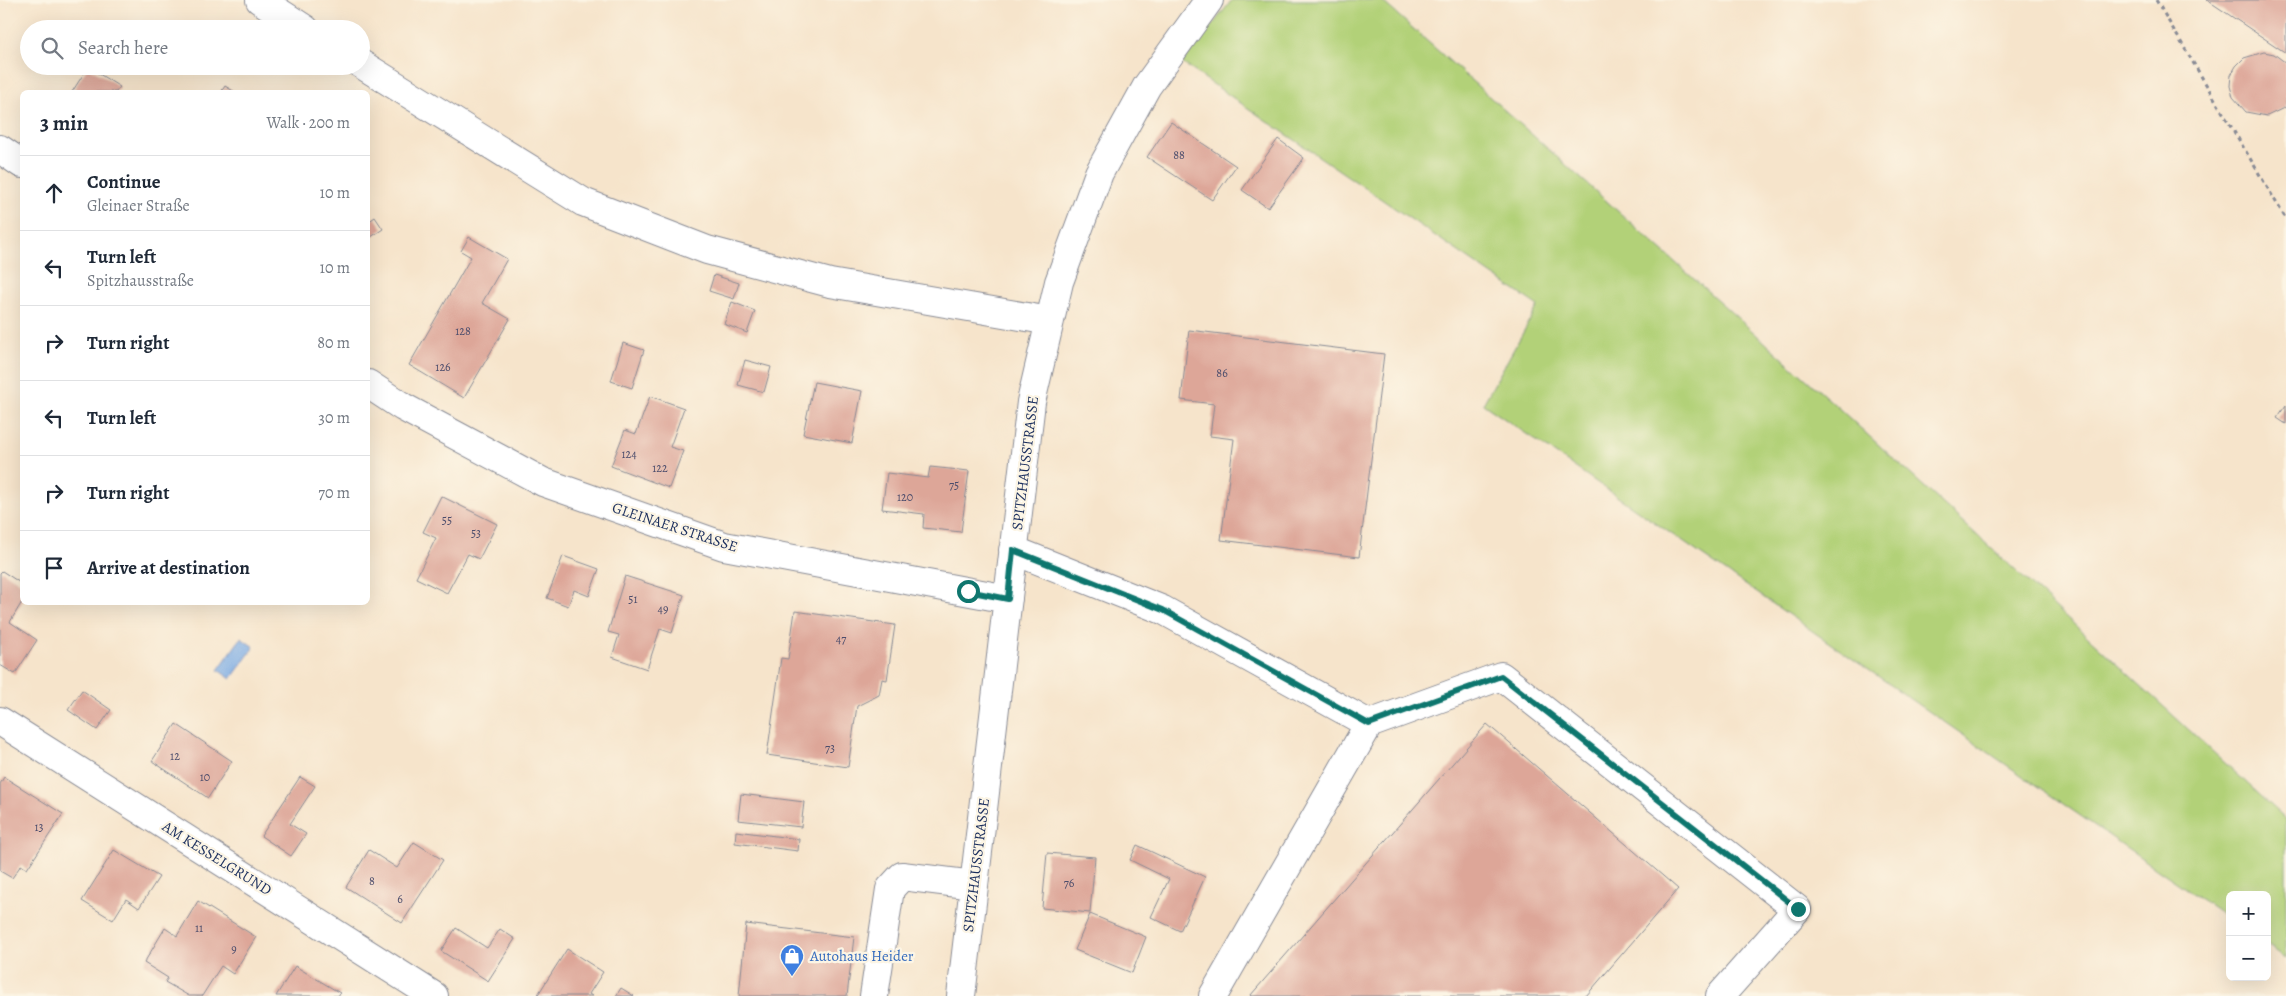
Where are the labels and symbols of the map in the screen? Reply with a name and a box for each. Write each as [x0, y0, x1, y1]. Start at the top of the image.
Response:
house number: 88 [1173, 147, 1185, 163]
house number: 128 [455, 323, 471, 339]
house number: 126 [435, 359, 451, 375]
house number: 86 [1216, 365, 1228, 381]
street label: SPITZHAUSSTRASSE [1007, 395, 1043, 531]
house number: 124 [621, 446, 637, 462]
house number: 122 [652, 460, 668, 476]
house number: 75 [949, 477, 959, 493]
house number: 120 [897, 489, 913, 505]
street label: GLEINAER STRASSE [610, 497, 740, 557]
house number: 55 [442, 512, 452, 528]
house number: 53 [471, 525, 481, 541]
route start [957, 580, 980, 603]
house number: 51 [628, 591, 638, 607]
house number: 49 [658, 601, 668, 617]
house number: 47 [836, 631, 847, 647]
house number: 73 [825, 740, 835, 756]
house number: 12 [170, 748, 180, 764]
house number: 10 [200, 769, 210, 785]
street label: SPITZHAUSSTRASSE [958, 797, 994, 933]
street label: AM KESSELGRUND [158, 816, 276, 900]
house number: 13 [34, 819, 44, 835]
house number: 8 [369, 873, 375, 889]
house number: 76 [1064, 875, 1075, 891]
house number: 6 [397, 891, 403, 907]
route end [1787, 898, 1810, 921]
house number: 11 [195, 920, 203, 936]
house number: 9 [231, 941, 237, 957]
shop icon: Autohaus Heider [779, 943, 805, 977]
place label: Autohaus Heider [809, 946, 914, 966]

